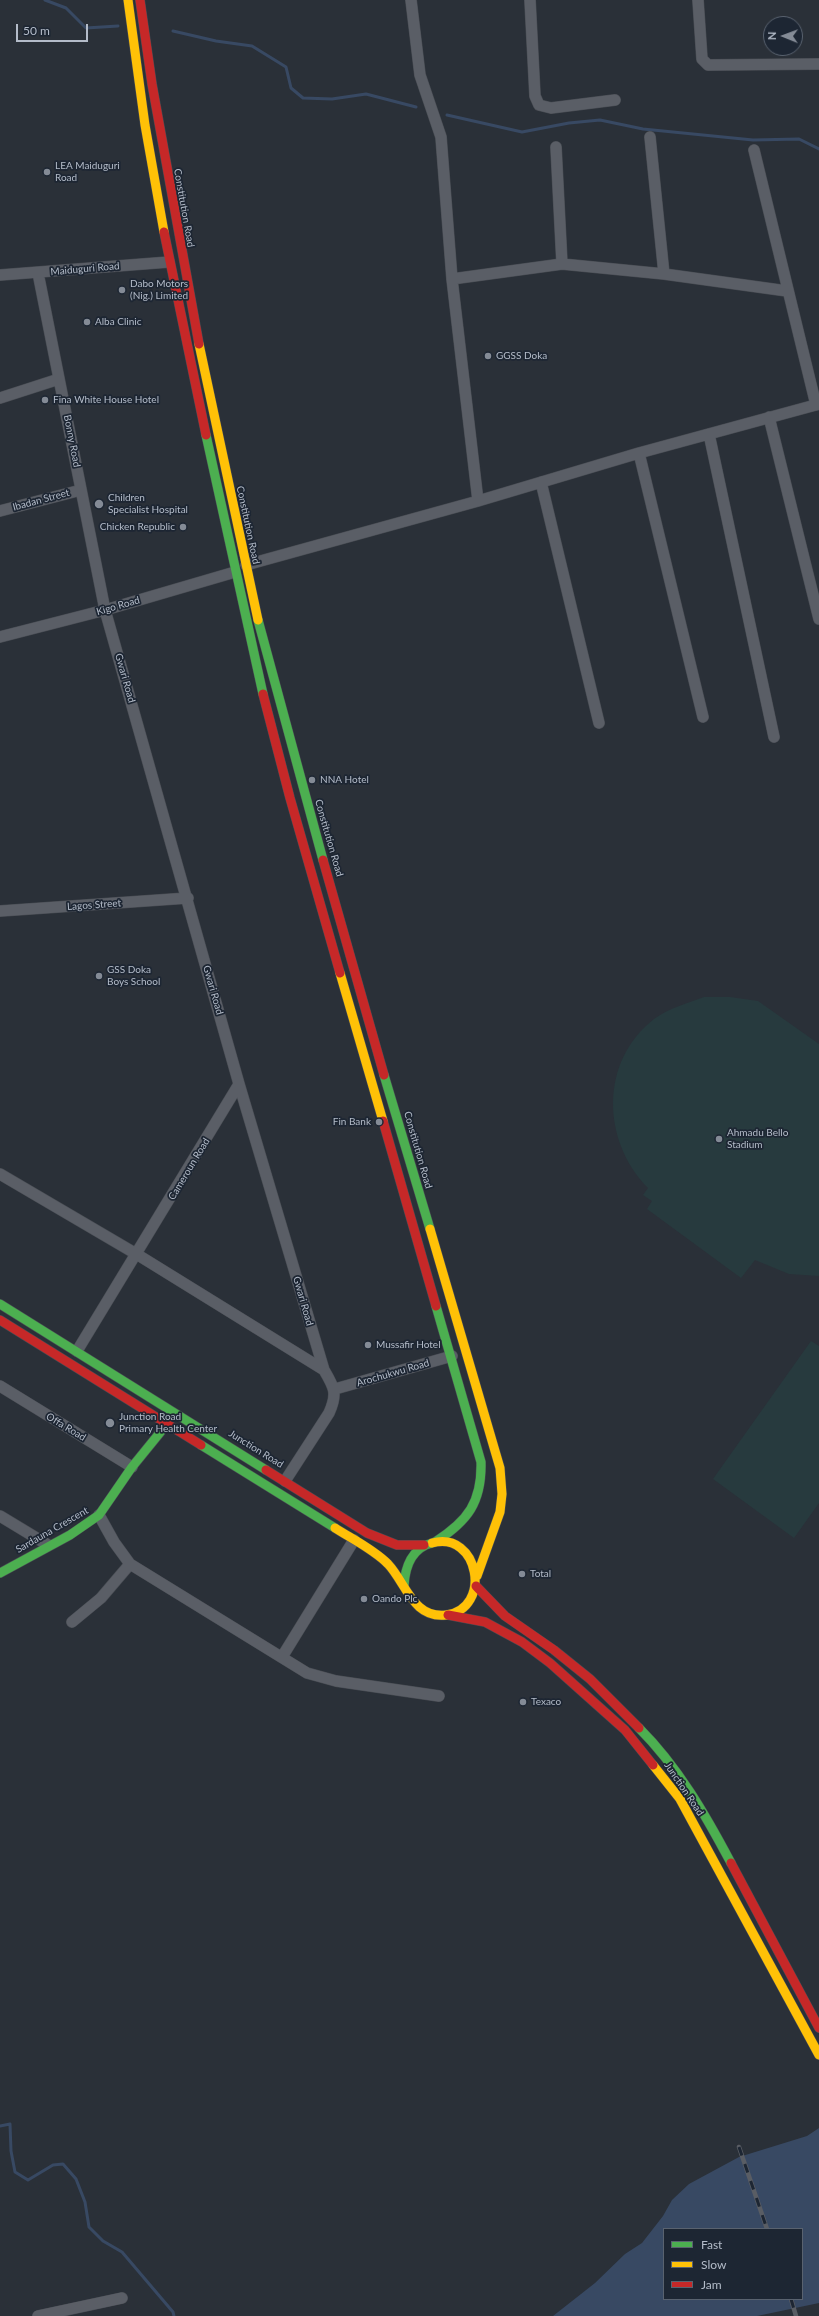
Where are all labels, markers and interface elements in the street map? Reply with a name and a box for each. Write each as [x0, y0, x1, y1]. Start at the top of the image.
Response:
scale bar [18, 16, 90, 42]
north arrow [763, 16, 803, 56]
text: 50 m [23, 23, 50, 38]
text: N [765, 31, 778, 40]
place label: LEA Maiduguri Road [55, 160, 120, 184]
marker: LEA Maiduguri Road [42, 167, 52, 177]
street label: Constitution Road [171, 168, 197, 248]
street label: Maiduguri Road [50, 260, 120, 278]
place label: Dabo Motors (Nig.) Limited [130, 278, 188, 302]
marker: Dabo Motors (Nig.) Limited [117, 285, 127, 295]
place label: Alba Clinic [95, 316, 141, 328]
marker: Alba Clinic [82, 317, 92, 327]
place label: GGSS Doka [496, 350, 547, 362]
marker: GGSS Doka [483, 351, 493, 361]
place label: Fina White House Hotel [53, 394, 159, 406]
marker: Fina White House Hotel [40, 395, 50, 405]
street label: Bonny Road [61, 414, 83, 468]
street label: Constitution Road [234, 485, 262, 565]
street label: Ibadan Street [11, 487, 71, 513]
place label: Children Specialist Hospital [108, 492, 188, 516]
marker: Children Specialist Hospital [93, 498, 105, 510]
place label: Chicken Republic [100, 521, 175, 533]
marker: Chicken Republic [178, 522, 188, 532]
street label: Kigo Road [95, 594, 141, 618]
street label: Gwari Road [112, 652, 138, 704]
place label: NNA Hotel [320, 774, 369, 786]
marker: NNA Hotel [307, 775, 317, 785]
street label: Constitution Road [312, 798, 346, 878]
street label: Lagos Street [67, 897, 121, 913]
place label: GSS Doka Boys School [107, 964, 160, 988]
street label: Gwari Road [200, 964, 226, 1016]
marker: GSS Doka Boys School [94, 971, 104, 981]
street label: Constitution Road [401, 1110, 435, 1190]
place label: Fin Bank [333, 1116, 371, 1128]
marker: Fin Bank [374, 1117, 384, 1127]
place label: Ahmadu Bello Stadium [727, 1127, 788, 1150]
marker: Ahmadu Bello Stadium [714, 1134, 724, 1144]
street label: Cameroun Road [166, 1136, 212, 1202]
street label: Gwari Road [290, 1275, 316, 1327]
place label: Mussafir Hotel [376, 1339, 441, 1351]
marker: Mussafir Hotel [363, 1340, 373, 1350]
street label: Arochukwu Road [355, 1357, 431, 1389]
street label: Offa Road [44, 1410, 88, 1444]
place label: Junction Road Primary Health Center [119, 1411, 217, 1434]
marker: Junction Road Primary Health Center [104, 1417, 116, 1429]
street label: Junction Road [226, 1427, 286, 1471]
street label: Sardauna Crescent [14, 1504, 90, 1556]
place label: Total [530, 1568, 551, 1580]
marker: Total [517, 1569, 527, 1579]
place label: Oando Plc [372, 1593, 417, 1605]
marker: Oando Plc [359, 1594, 369, 1604]
place label: Texaco [531, 1696, 561, 1708]
marker: Texaco [518, 1697, 528, 1707]
street label: Junction Road [662, 1760, 706, 1818]
legend [663, 2228, 803, 2300]
text: Fast [701, 2237, 722, 2252]
text: Slow [701, 2257, 726, 2272]
text: Jam [701, 2277, 722, 2292]

